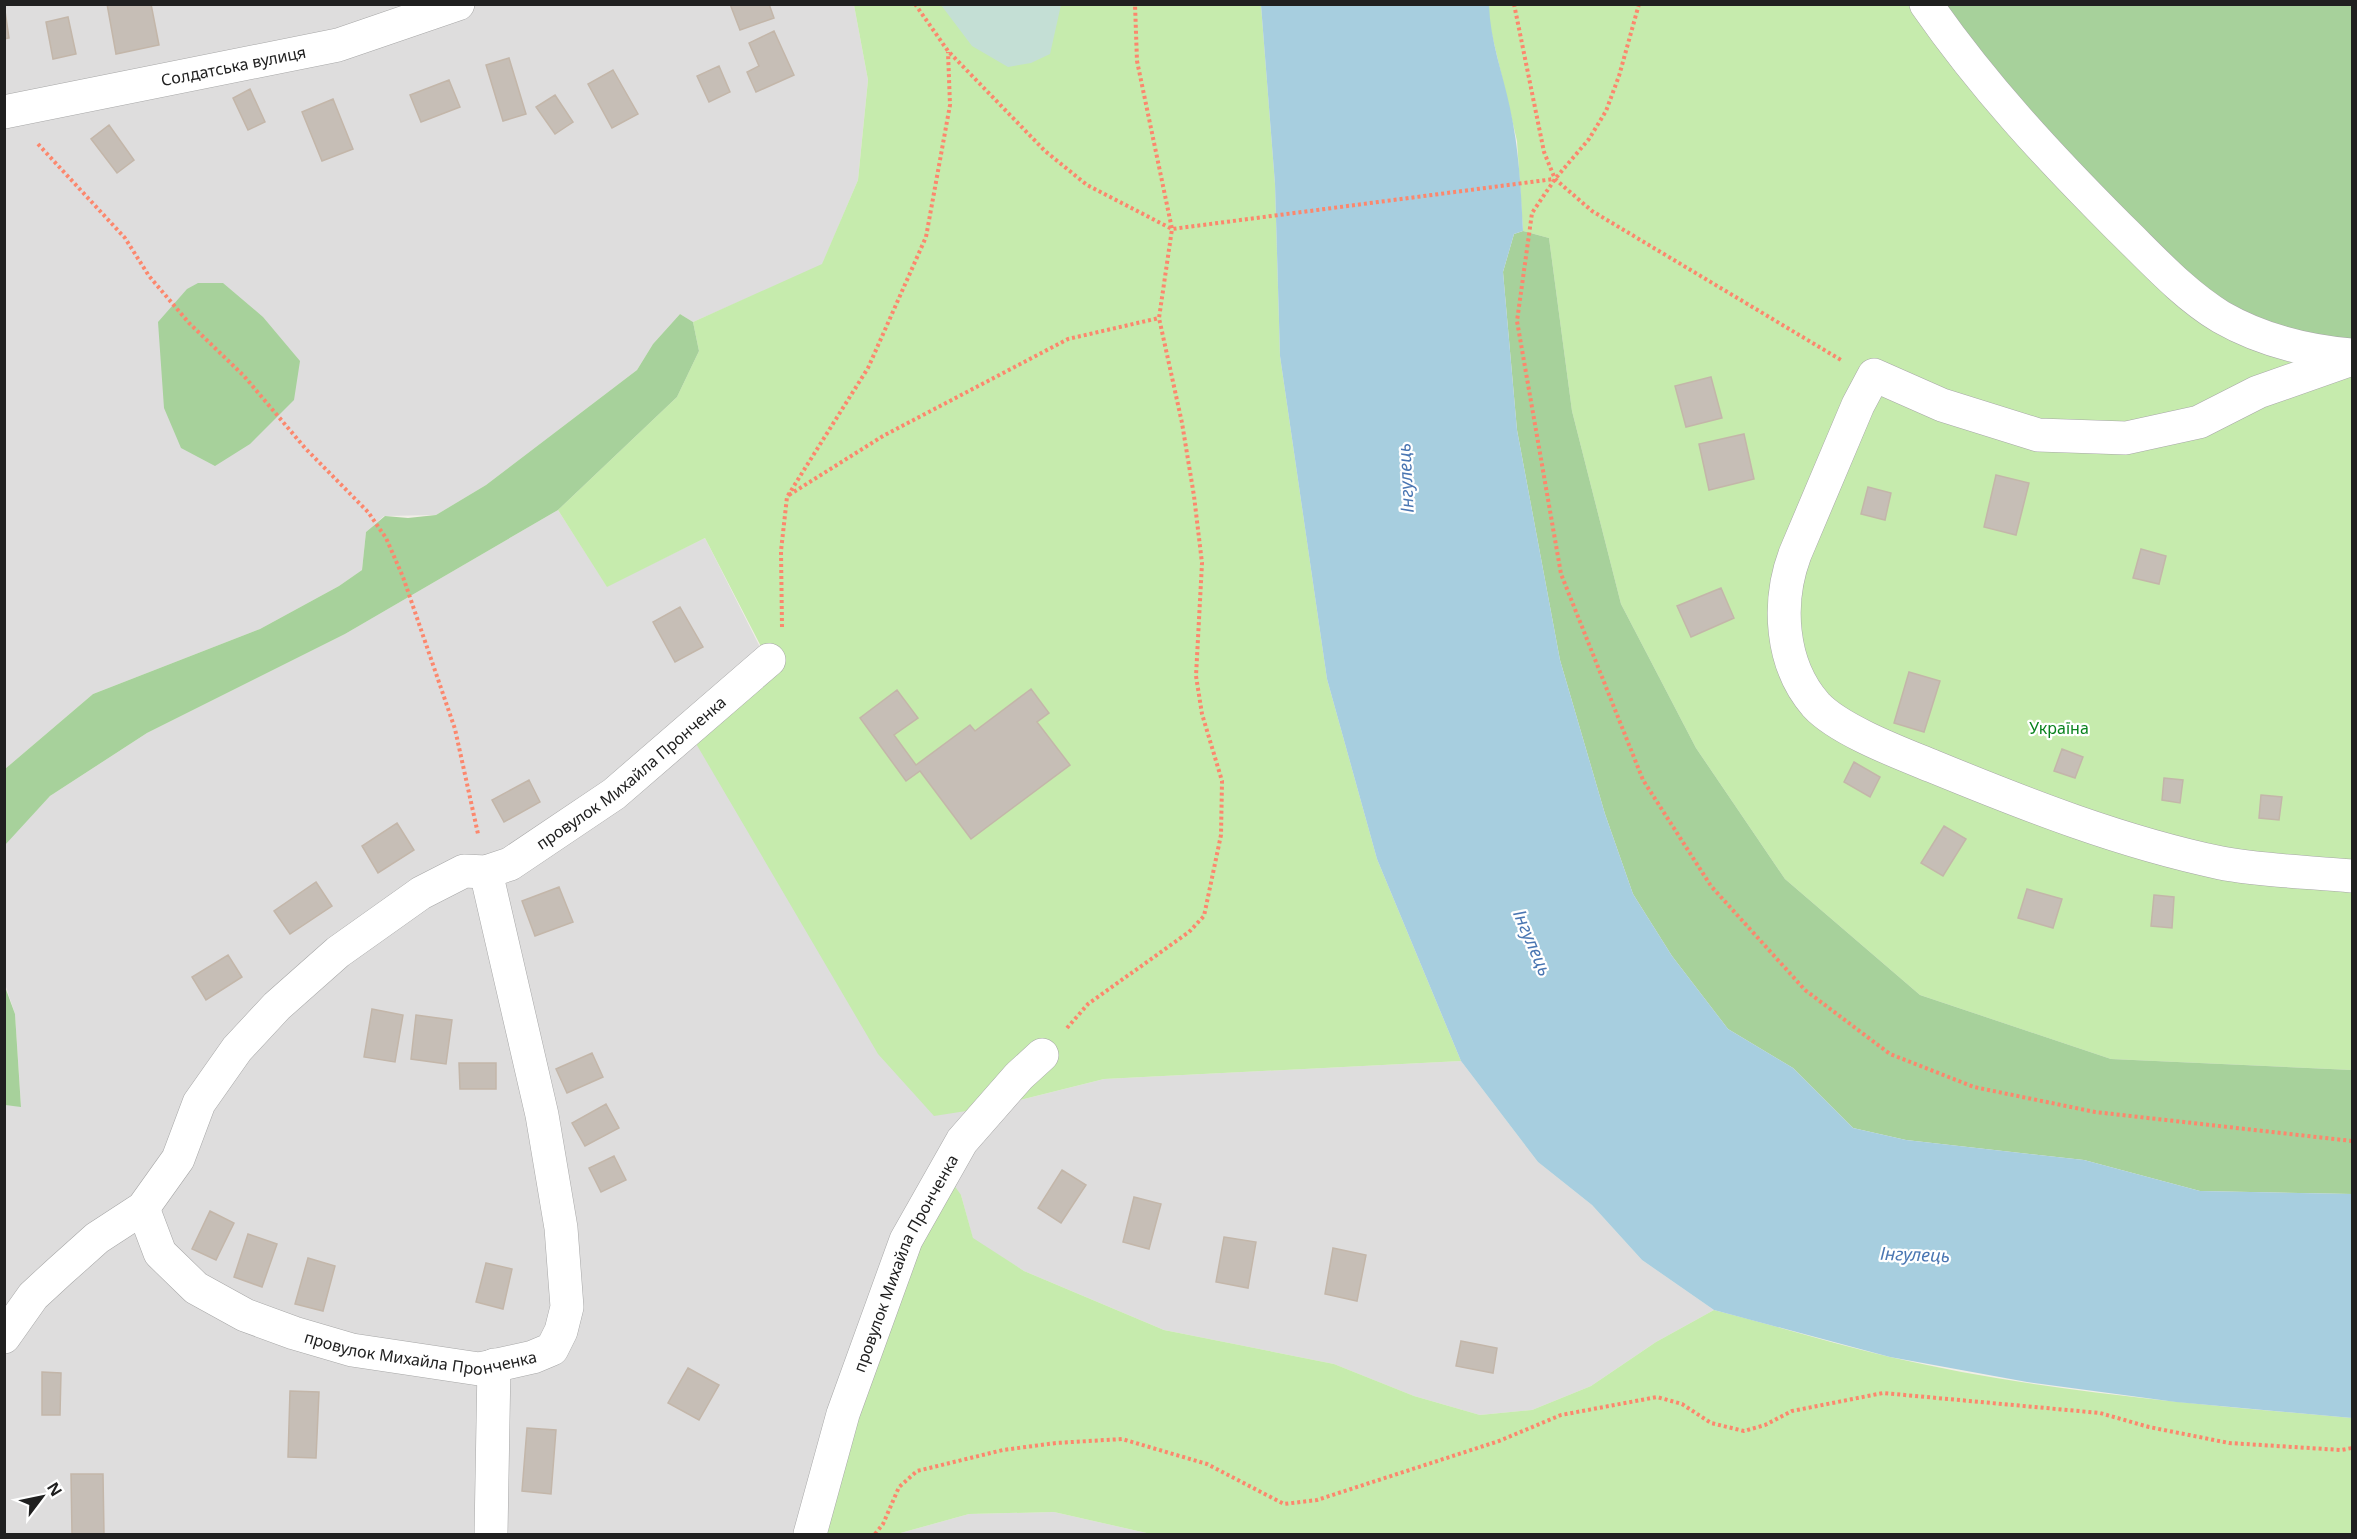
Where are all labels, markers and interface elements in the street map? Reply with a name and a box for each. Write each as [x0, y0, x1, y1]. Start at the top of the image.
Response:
street label: Солдатська вулиця [159, 41, 308, 91]
water label: Інгулець [1391, 443, 1419, 513]
street label: провулок Михайла Пронченка [532, 691, 731, 854]
park label: Україна [2029, 717, 2089, 739]
water label: Інгулець [1508, 906, 1558, 979]
street label: провулок Михайла Пронченка [848, 1150, 963, 1375]
water label: Інгулець [1880, 1241, 1950, 1267]
street label: провулок Михайла Пронченка [302, 1326, 539, 1380]
north arrow [12, 1467, 72, 1527]
text: N [42, 1478, 67, 1500]

